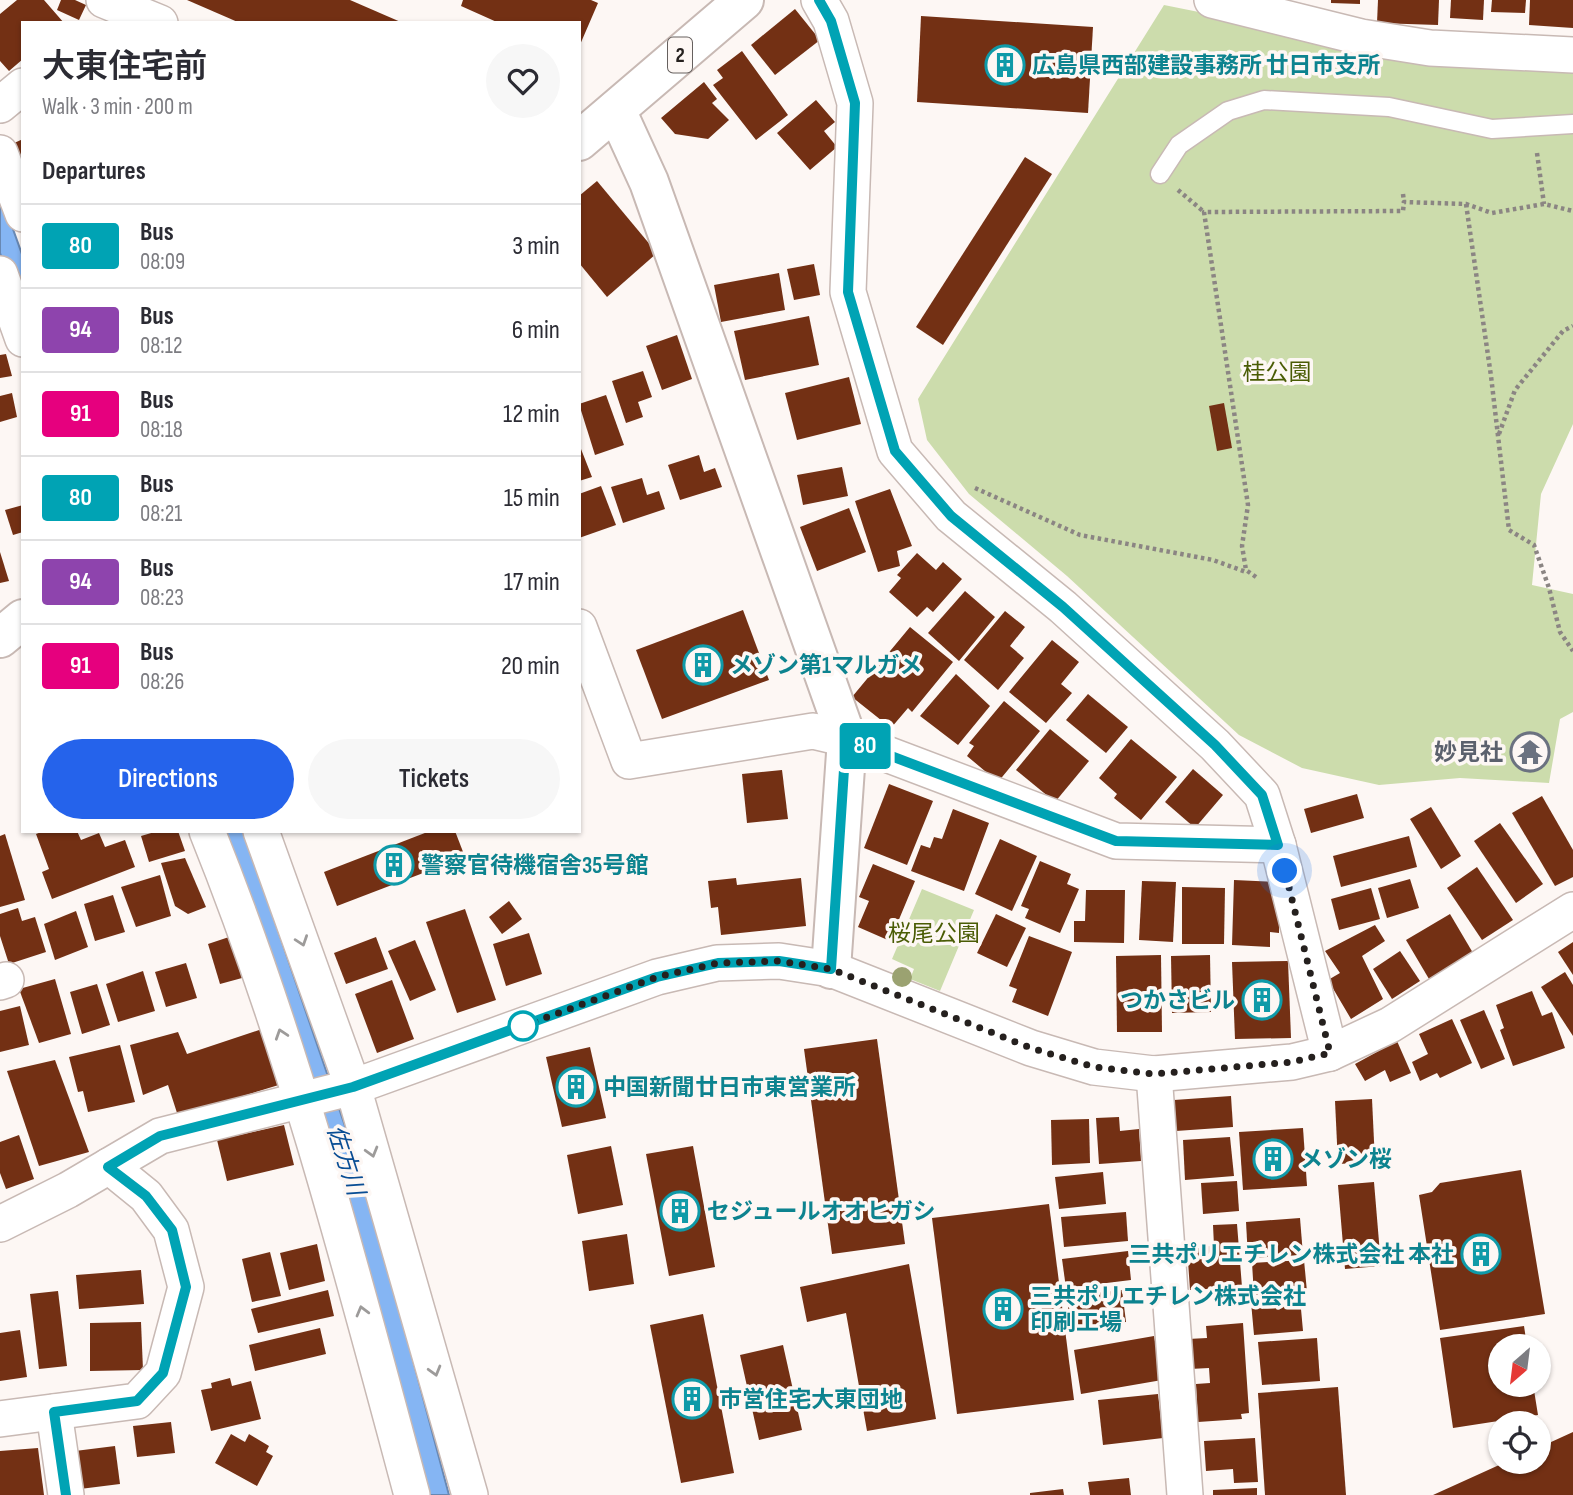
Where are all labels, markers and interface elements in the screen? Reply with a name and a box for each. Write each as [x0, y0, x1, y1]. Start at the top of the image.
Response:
road number: 2 [668, 38, 692, 72]
button: heart [486, 44, 560, 118]
building icon: 広島県西部建設事務所 廿日市支所 [984, 44, 1026, 86]
text: 大東住宅前 [42, 47, 207, 87]
place label: 広島県西部建設事務所 廿日市支所 [1032, 52, 1381, 80]
text: Walk · 3 min · 200 m [42, 93, 193, 121]
text: Departures [42, 156, 146, 187]
text: Bus [140, 217, 174, 248]
text: 80 [69, 231, 92, 260]
text: 3 min [512, 231, 560, 262]
text: 08:09 [140, 248, 185, 276]
text: Bus [140, 301, 174, 332]
text: 94 [69, 315, 92, 344]
text: 6 min [512, 315, 560, 346]
text: 08:12 [140, 332, 182, 360]
park label: 桂公園 [1243, 359, 1312, 387]
text: Bus [140, 385, 174, 416]
text: 91 [70, 399, 91, 428]
text: 12 min [503, 399, 560, 430]
text: 08:18 [140, 416, 183, 444]
text: Bus [140, 469, 174, 500]
text: 80 [69, 483, 92, 512]
text: 15 min [504, 483, 560, 514]
text: 08:21 [140, 500, 182, 528]
text: Bus [140, 553, 174, 584]
text: 94 [69, 567, 92, 596]
text: 17 min [504, 567, 560, 598]
text: 08:23 [140, 584, 184, 612]
text: Bus [140, 637, 174, 668]
building icon: メゾン第1マルガメ [682, 644, 724, 686]
text: 91 [70, 651, 91, 680]
text: 20 min [501, 651, 560, 682]
place label: メゾン第1マルガメ [730, 652, 922, 680]
text: 08:26 [140, 668, 184, 696]
line badge: 80 [834, 723, 896, 769]
text: 80 [854, 731, 876, 760]
temple icon: 妙見社 [1509, 731, 1551, 773]
button: Directions [42, 739, 294, 819]
button: Tickets [308, 739, 560, 819]
place label: 妙見社 [1434, 739, 1503, 767]
building icon: 警察官待機宿舎35号館 [373, 844, 415, 886]
place label: 警察官待機宿舎35号館 [421, 852, 648, 880]
your location [1267, 853, 1302, 888]
park label: 桜尾公園 [888, 920, 980, 948]
one-way arrow [294, 935, 308, 947]
building icon: つかさビル [1241, 979, 1283, 1021]
place label: つかさビル [1120, 987, 1235, 1015]
unlabelled marker [508, 1011, 538, 1041]
one-way arrow [275, 1028, 289, 1041]
building icon: 中国新聞廿日市東営業所 [555, 1066, 597, 1108]
place label: 中国新聞廿日市東営業所 [603, 1074, 856, 1102]
water label: 佐方川 [321, 1121, 371, 1202]
building icon: メゾン桜 [1252, 1138, 1294, 1180]
one-way arrow [363, 1146, 378, 1158]
place label: メゾン桜 [1300, 1146, 1392, 1174]
building icon: セジュールオオヒガシ [659, 1190, 701, 1232]
place label: セジュールオオヒガシ [707, 1198, 935, 1226]
building icon: 三共ポリエチレン株式会社 本社 [1460, 1233, 1502, 1275]
place label: 三共ポリエチレン株式会社 本社 [1128, 1241, 1454, 1269]
place label: 三共ポリエチレン株式会社 印刷工場 [1030, 1283, 1306, 1337]
building icon: 三共ポリエチレン株式会社 印刷工場 [982, 1288, 1024, 1330]
one-way arrow [356, 1305, 371, 1317]
north arrow [1488, 1334, 1550, 1396]
map controls [1488, 1334, 1551, 1474]
one-way arrow [426, 1365, 441, 1377]
building icon: 市営住宅大東団地 [671, 1378, 713, 1420]
place label: 市営住宅大東団地 [719, 1386, 903, 1414]
button: locate [1488, 1411, 1551, 1474]

